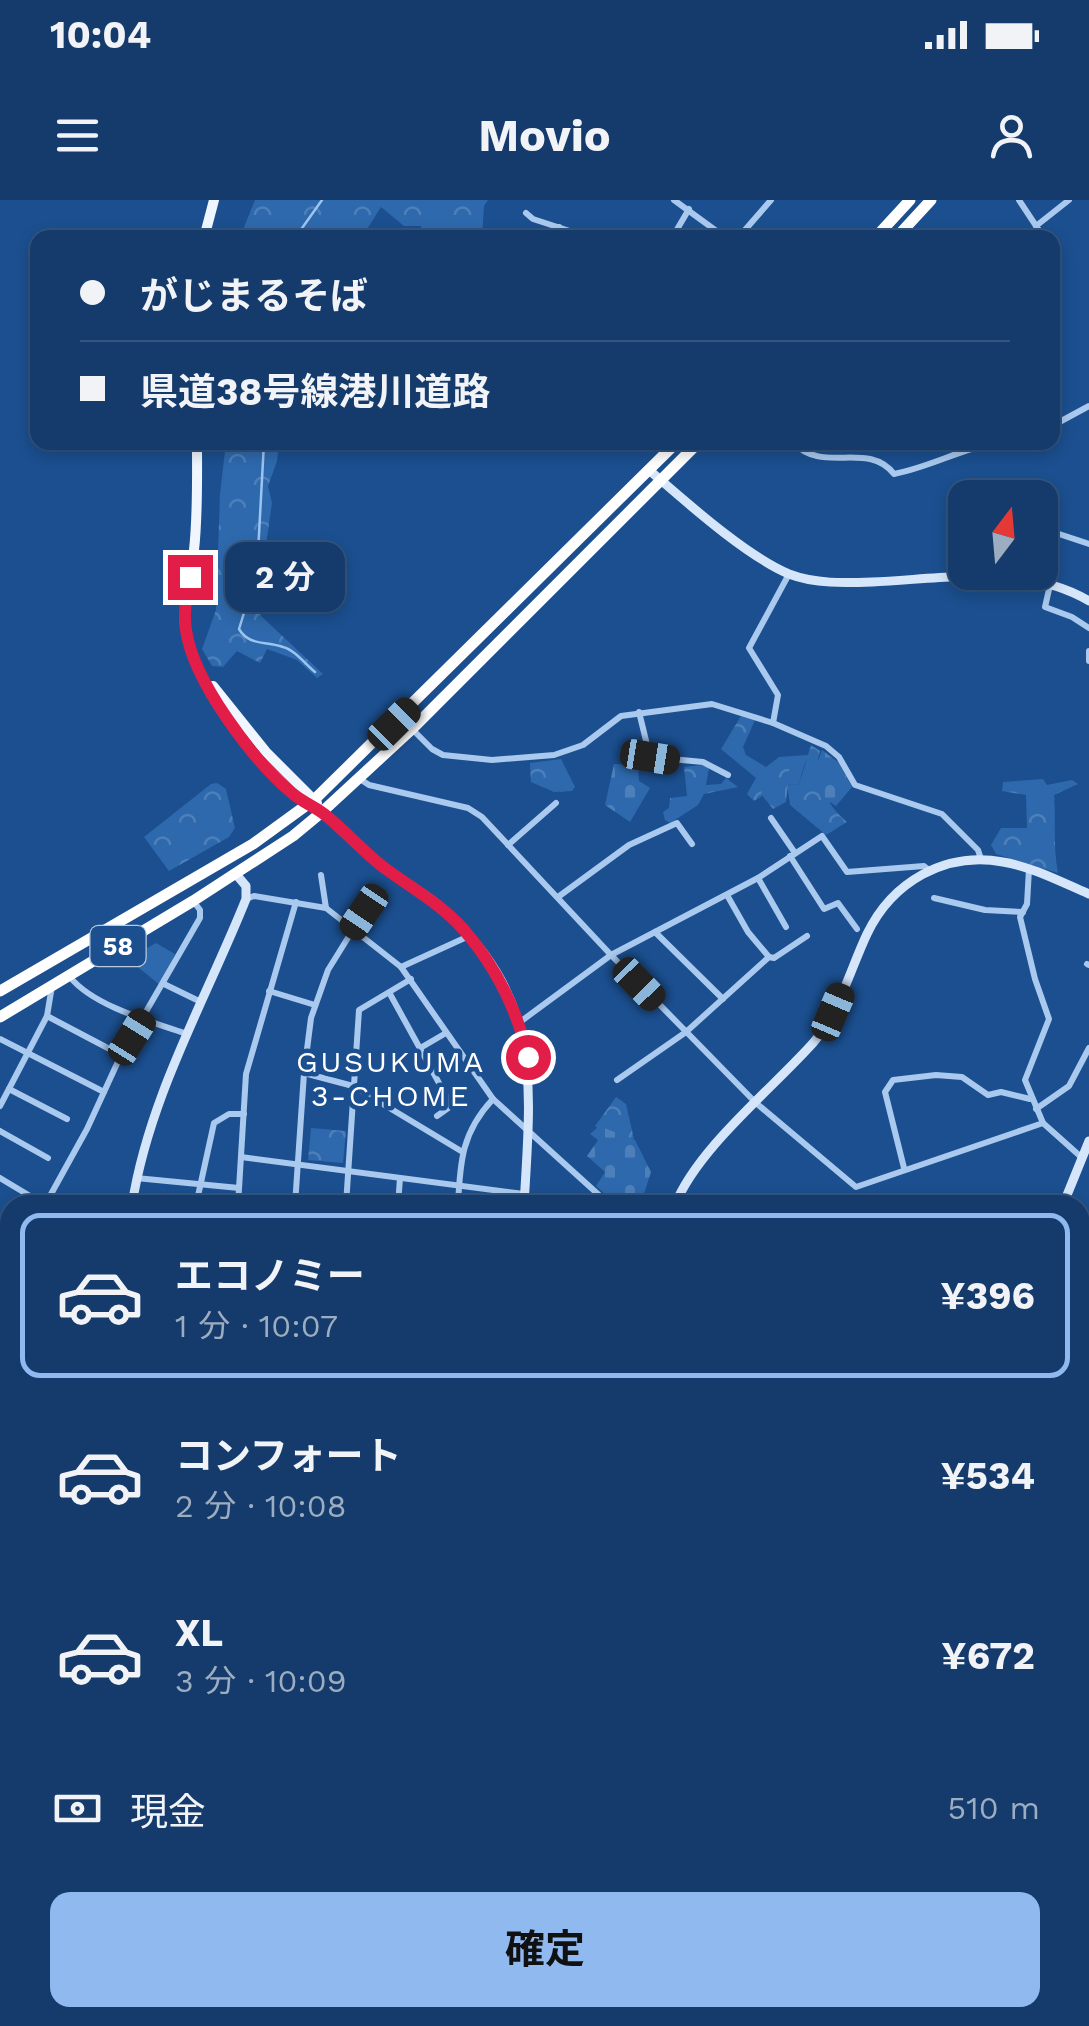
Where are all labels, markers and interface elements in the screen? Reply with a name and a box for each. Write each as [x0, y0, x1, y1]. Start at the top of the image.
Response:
text: 10:04 [50, 13, 151, 57]
icon: menu [50, 108, 105, 163]
icon: person [984, 108, 1039, 163]
text: Movio [478, 109, 611, 162]
text: がじまるそば [140, 274, 368, 318]
text: 県道38号線港川道路 [140, 370, 490, 414]
north arrow [948, 480, 1058, 590]
map controls [948, 480, 1058, 590]
callout: 2 分 [225, 542, 345, 612]
route end [168, 555, 213, 600]
text: 2 分 [255, 558, 315, 596]
car [362, 692, 426, 756]
car [618, 737, 682, 777]
car [335, 879, 393, 945]
road number: 58 [90, 926, 146, 966]
car [607, 952, 671, 1016]
car [807, 979, 859, 1045]
car [103, 1004, 161, 1070]
route start [506, 1035, 551, 1080]
district label: GUSUKUMA 3-CHOME [296, 1044, 486, 1113]
icon: car [55, 1251, 145, 1341]
text: エコノミー [175, 1254, 365, 1298]
text: ¥396 [940, 1274, 1035, 1318]
text: 1 分 · 10:07 [175, 1307, 338, 1345]
icon: car [55, 1431, 145, 1521]
text: コンフォート [175, 1434, 402, 1478]
text: ¥534 [940, 1454, 1035, 1498]
text: 2 分 · 10:08 [175, 1487, 346, 1525]
icon: car [55, 1611, 145, 1701]
text: XL [175, 1611, 223, 1655]
text: ¥672 [941, 1634, 1035, 1678]
text: 3 分 · 10:09 [175, 1662, 347, 1700]
icon: cash [50, 1781, 105, 1836]
text: 510 m [948, 1789, 1040, 1827]
text: 現金 [130, 1790, 206, 1834]
button: 確定 [50, 1892, 1040, 2007]

